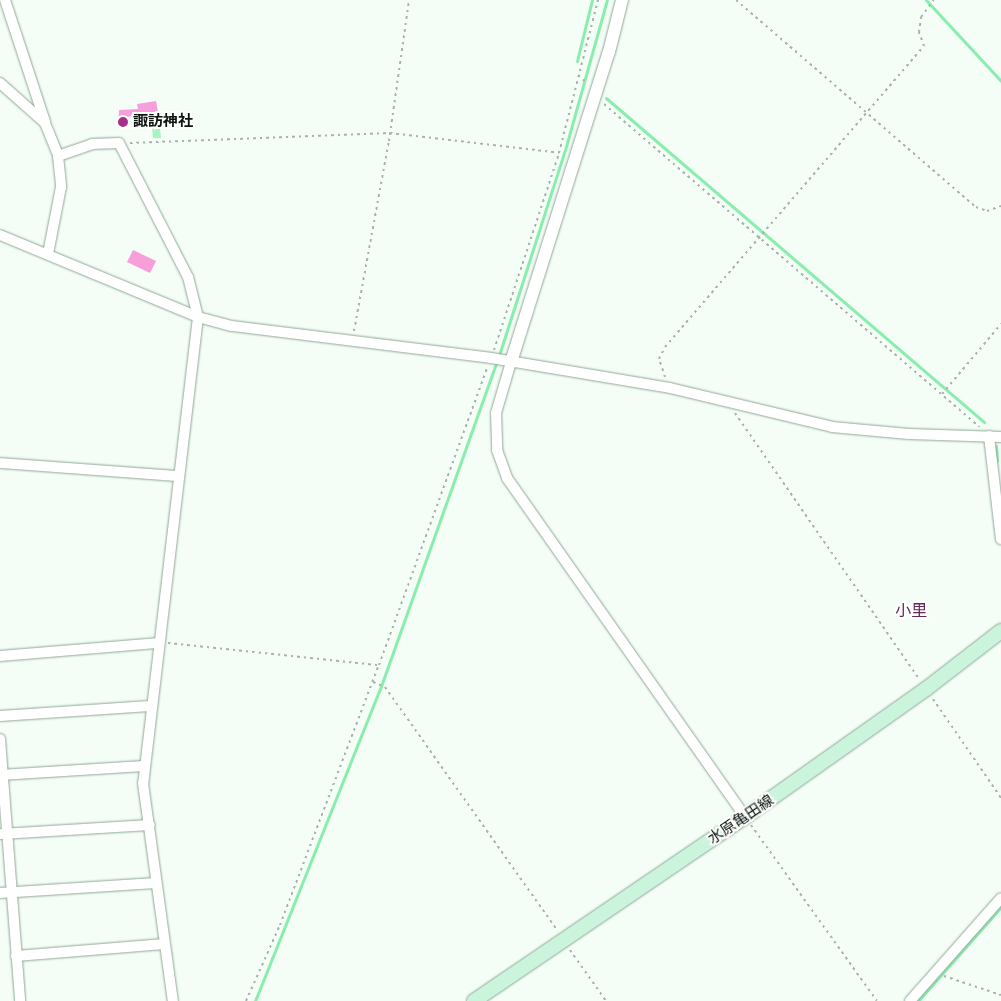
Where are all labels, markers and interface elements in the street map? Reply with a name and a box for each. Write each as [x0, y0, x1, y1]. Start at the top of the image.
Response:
place label: 諏訪神社 [133, 113, 193, 131]
marker: 諏訪神社 [117, 116, 129, 128]
district label: 小里 [895, 601, 927, 621]
street label: 水原亀田線 [705, 792, 777, 848]

